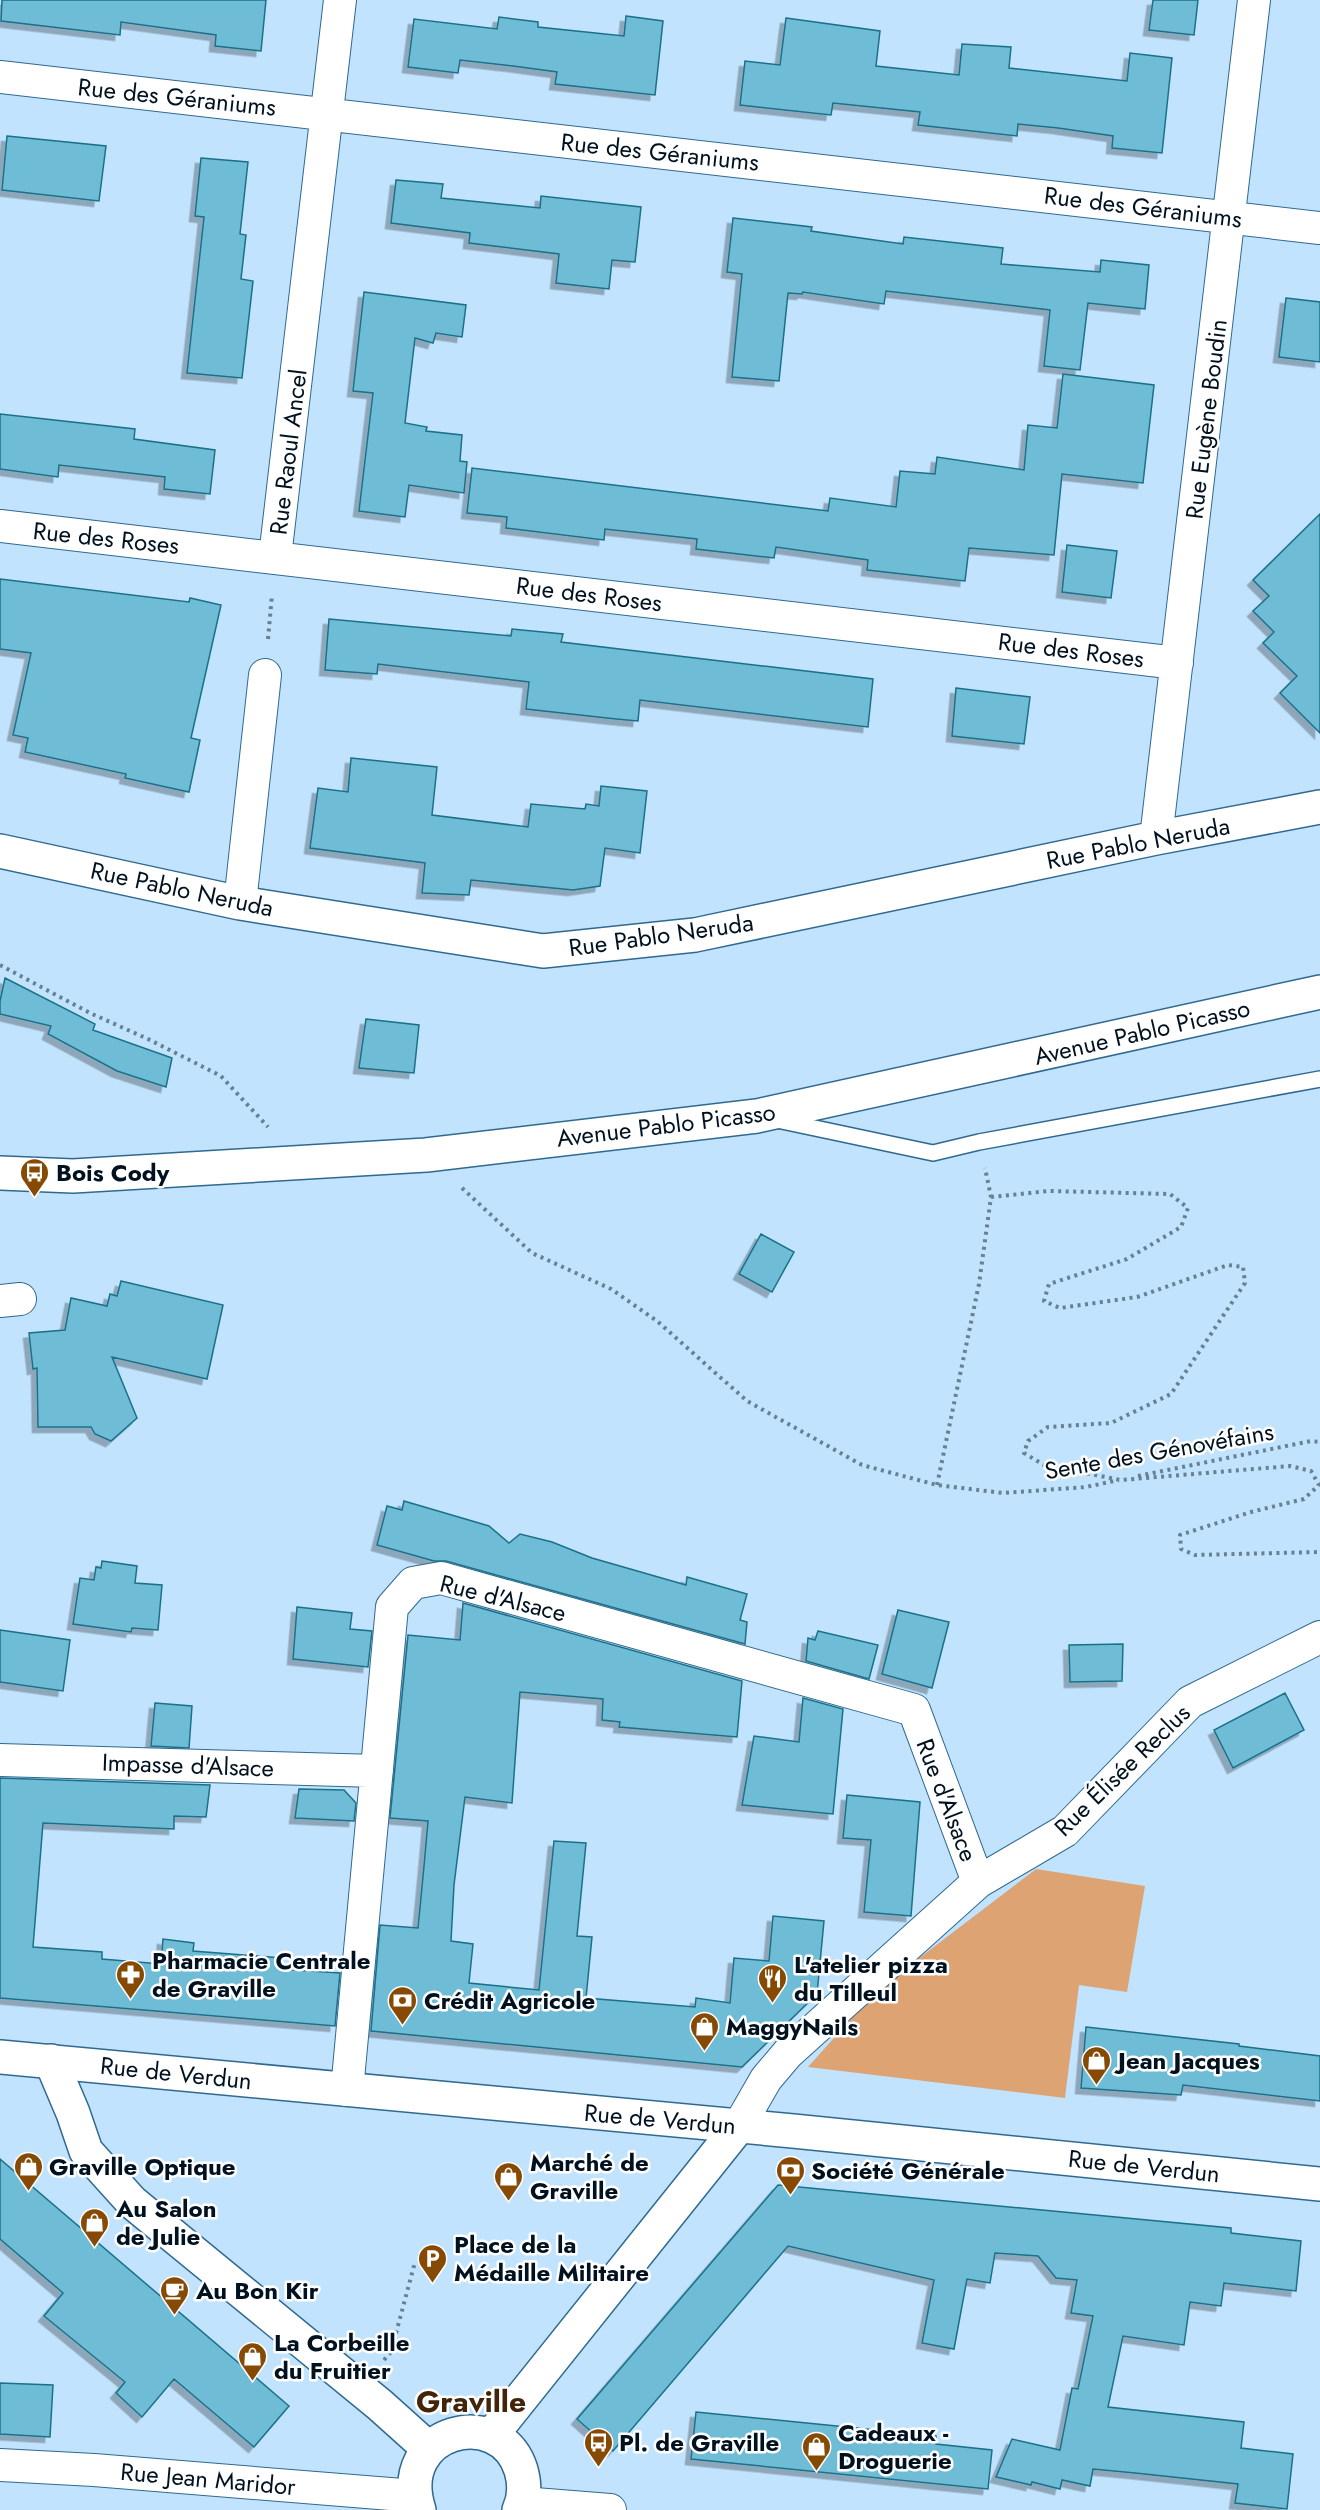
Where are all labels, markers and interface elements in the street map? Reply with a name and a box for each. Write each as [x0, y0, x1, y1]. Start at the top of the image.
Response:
street label: Rue des Géraniums [76, 69, 278, 125]
street label: Rue des Géraniums [559, 124, 761, 180]
street label: Rue des Géraniums [1042, 177, 1244, 237]
street label: Rue Eugène Boudin [1176, 317, 1236, 521]
street label: Rue Raoul Ancel [260, 367, 316, 537]
street label: Rue des Roses [31, 513, 181, 563]
street label: Rue des Roses [514, 568, 664, 620]
street label: Rue des Roses [996, 624, 1146, 676]
street label: Rue Pablo Neruda [1043, 808, 1233, 878]
street label: Rue Pablo Neruda [87, 853, 277, 925]
street label: Rue Pablo Neruda [566, 905, 756, 965]
street label: Avenue Pablo Picasso [1031, 990, 1253, 1074]
street label: Avenue Pablo Picasso [555, 1094, 777, 1156]
place label: Bois Cody [56, 1155, 170, 1190]
bus stop icon: Bois Cody [19, 1156, 51, 1198]
street label: Sente des Génovéfains [1042, 1414, 1276, 1488]
street label: Rue d'Alsace [436, 1565, 570, 1631]
street label: Rue Élisée Reclus [1046, 1696, 1198, 1844]
street label: Rue d'Alsace [908, 1734, 986, 1866]
street label: Impasse d'Alsace [101, 1745, 275, 1785]
place label: Pharmacie Centrale de Graville [152, 1943, 371, 2006]
place label: L'atelier pizza du Tilleul [794, 1947, 948, 2010]
pharmacy icon: Pharmacie Centrale de Graville [115, 1958, 147, 2000]
restaurant icon: L'atelier pizza du Tilleul [757, 1962, 789, 2004]
place label: Crédit Agricole [424, 1983, 595, 2018]
bank icon: Crédit Agricole [387, 1984, 419, 2026]
place label: MaggyNails [726, 2009, 858, 2044]
shop icon: MaggyNails [689, 2010, 721, 2052]
place label: Jean Jacques [1114, 2043, 1260, 2078]
shop icon: Jean Jacques [1081, 2044, 1113, 2086]
street label: Rue de Verdun [98, 2048, 254, 2098]
street label: Rue de Verdun [583, 2095, 737, 2143]
street label: Rue de Verdun [1066, 2141, 1222, 2191]
place label: Marché de Graville [530, 2145, 649, 2208]
place label: Graville Optique [49, 2149, 236, 2184]
shop icon: Graville Optique [12, 2150, 44, 2192]
place label: Société Générale [811, 2153, 1005, 2188]
bank icon: Société Générale [774, 2154, 806, 2196]
shop icon: Marché de Graville [493, 2160, 525, 2202]
place label: Au Salon de Julie [115, 2191, 217, 2254]
shop icon: Au Salon de Julie [79, 2206, 111, 2248]
place label: Place de la Médaille Militaire [454, 2227, 649, 2290]
parking icon: Place de la Médaille Militaire [417, 2242, 449, 2284]
place label: Au Bon Kir [195, 2273, 319, 2308]
cafe icon: Au Bon Kir [159, 2274, 191, 2316]
place label: La Corbeille du Fruitier [274, 2325, 410, 2388]
shop icon: La Corbeille du Fruitier [237, 2340, 269, 2382]
district label: Graville [416, 2380, 526, 2423]
place label: Cadeaux - Droguerie [838, 2415, 952, 2478]
place label: Pl. de Graville [619, 2425, 779, 2460]
bus stop icon: Pl. de Graville [582, 2426, 614, 2468]
shop icon: Cadeaux - Droguerie [801, 2430, 833, 2472]
street label: Rue Jean Maridor [119, 2454, 298, 2504]

